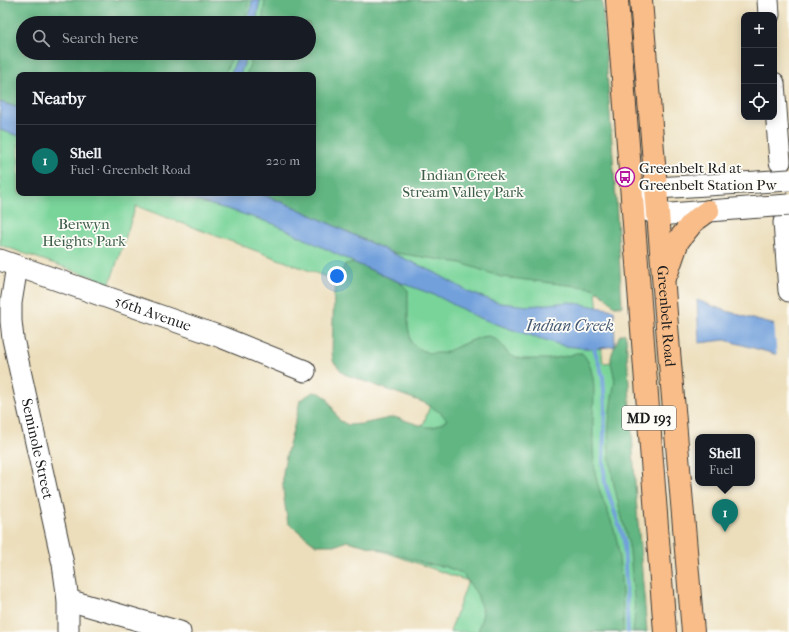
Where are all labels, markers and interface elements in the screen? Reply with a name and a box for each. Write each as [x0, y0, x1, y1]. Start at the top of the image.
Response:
map controls [741, 12, 777, 120]
button: + [741, 12, 777, 48]
search box [16, 16, 316, 60]
icon: search [30, 27, 52, 49]
text: Search here [62, 29, 138, 47]
button: − [741, 48, 777, 84]
button: locate [741, 84, 777, 120]
text: Nearby [32, 88, 86, 108]
text: Shell [70, 144, 102, 162]
text: 1 [43, 153, 47, 168]
text: 220 m [266, 153, 300, 168]
place label: Greenbelt Rd at Greenbelt Station Pw [639, 159, 778, 194]
text: Fuel · Greenbelt Road [70, 162, 191, 177]
park label: Indian Creek Stream Valley Park [402, 166, 524, 201]
bus stop icon: Greenbelt Rd at Greenbelt Station Pw [614, 166, 636, 188]
park label: Berwyn Heights Park [42, 215, 126, 250]
street label: Greenbelt Road [653, 265, 679, 368]
your location [327, 266, 347, 286]
street label: 56th Avenue [112, 292, 194, 335]
water label: Indian Creek [525, 316, 614, 335]
street label: Seminole Street [17, 397, 57, 501]
road number: MD 193 [622, 406, 676, 430]
popup [695, 434, 755, 486]
text: Shell [709, 444, 741, 462]
text: Fuel [709, 462, 733, 477]
pin: 1 [712, 499, 738, 532]

